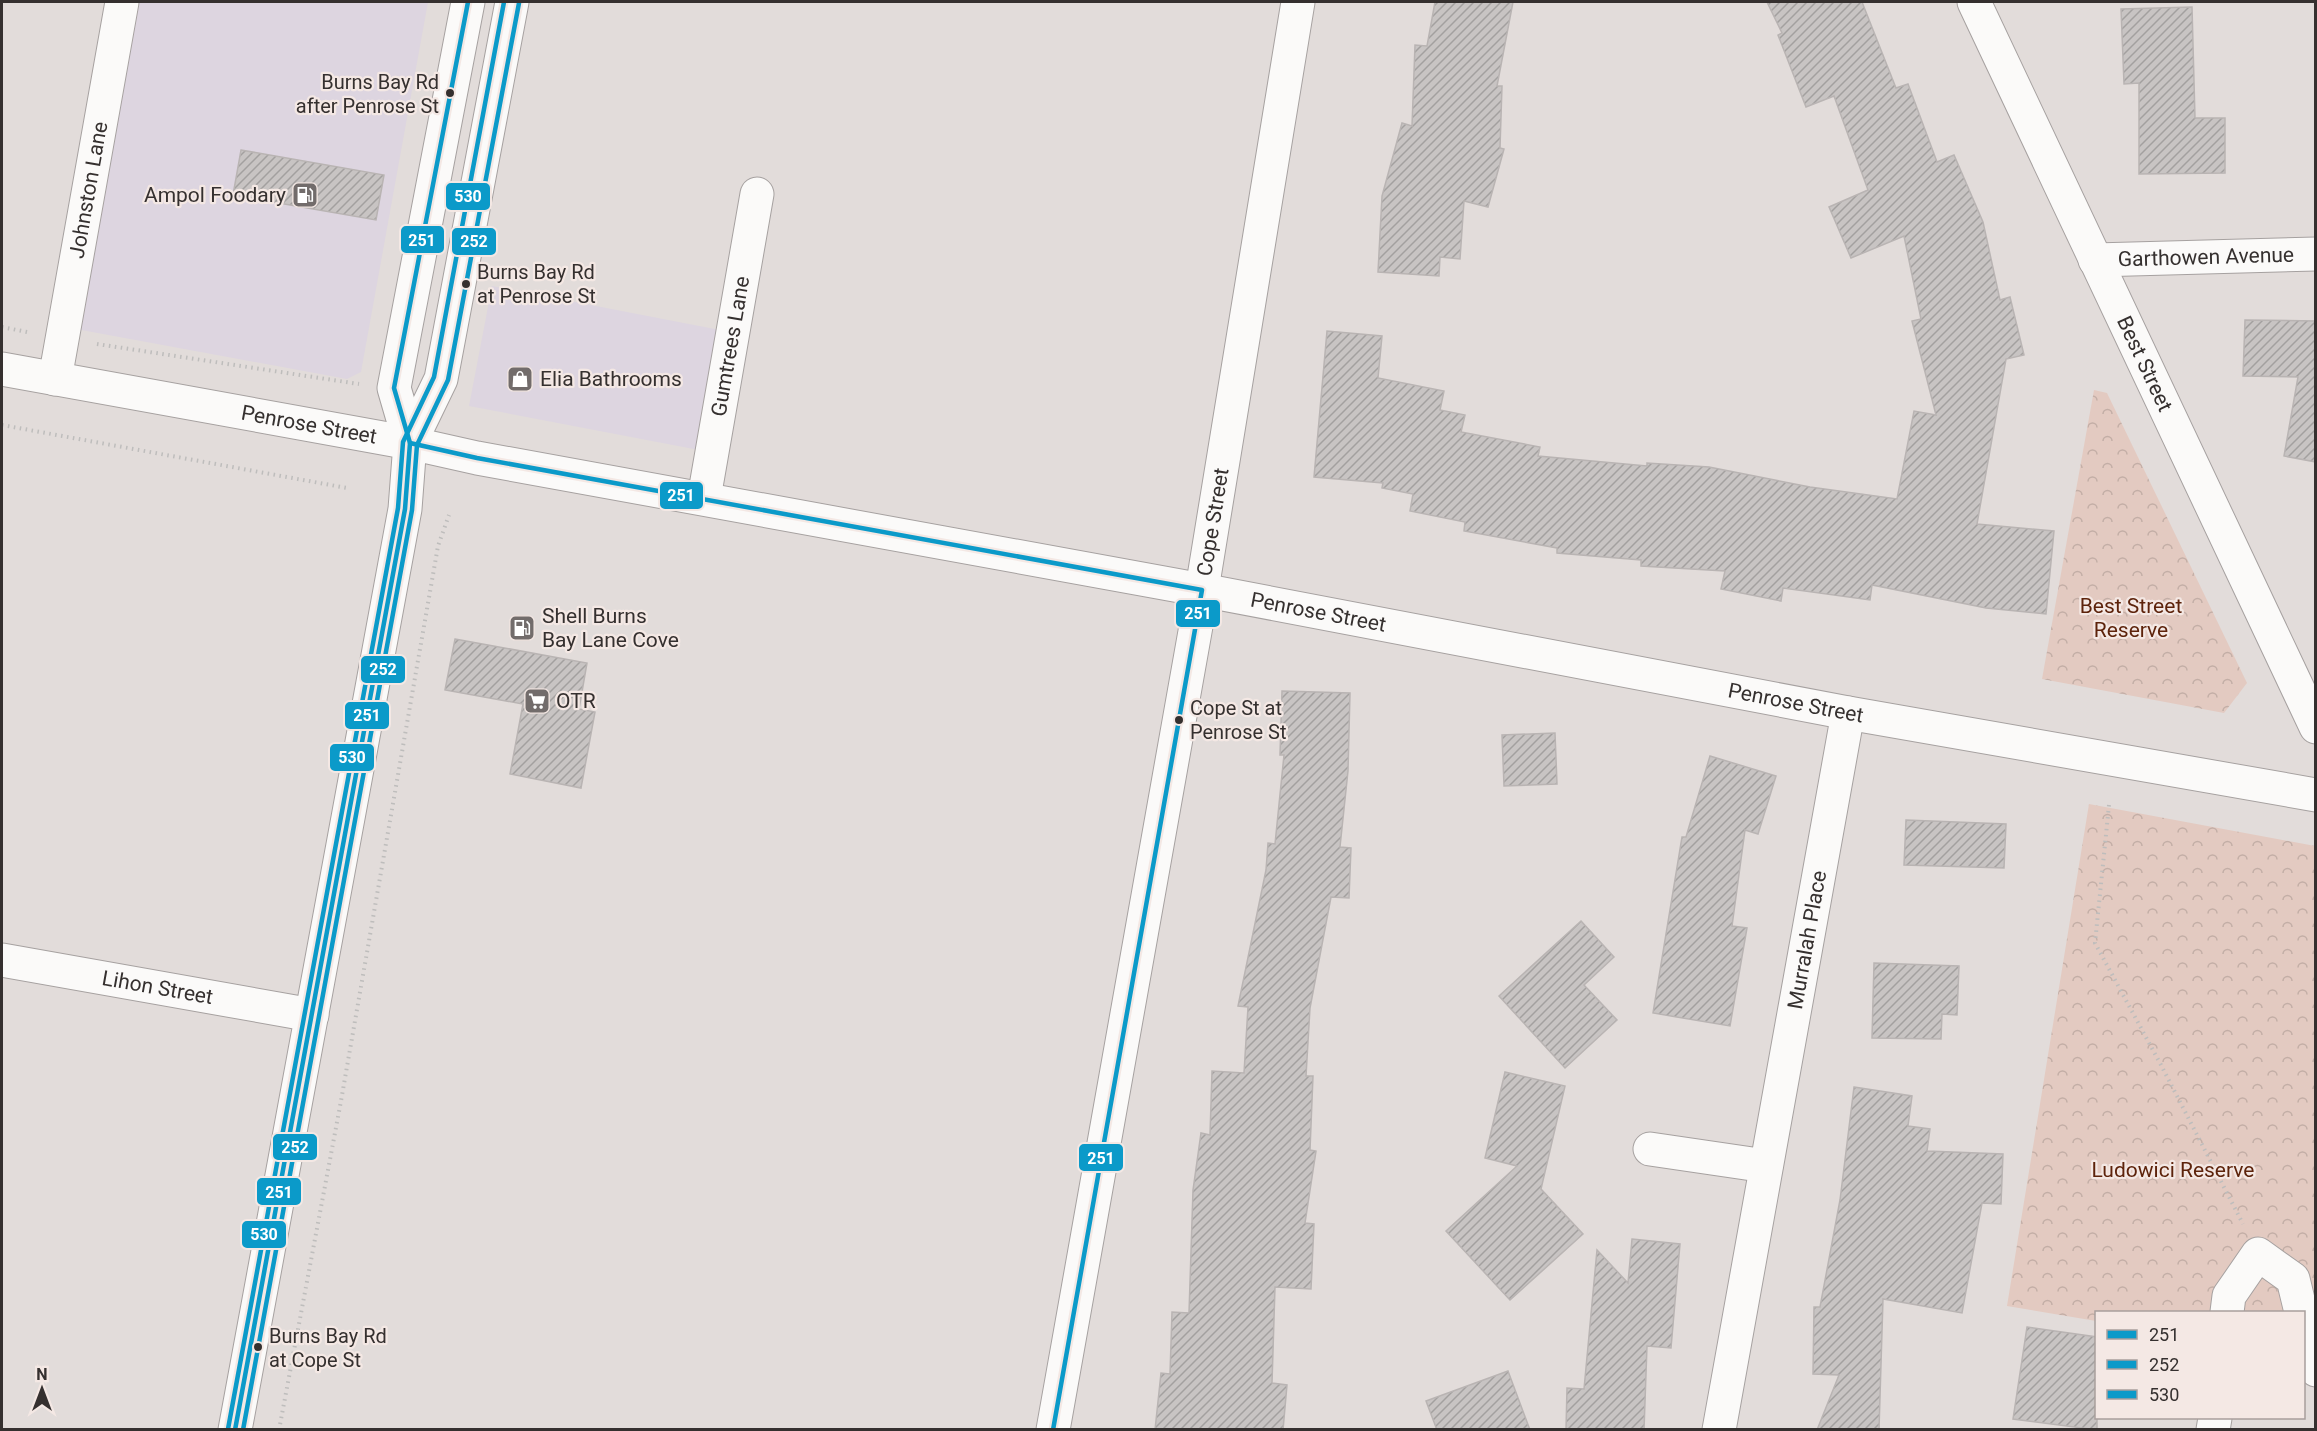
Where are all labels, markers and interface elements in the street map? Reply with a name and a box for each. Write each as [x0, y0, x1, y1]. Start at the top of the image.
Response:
place label: Burns Bay Rd after Penrose St [296, 70, 439, 118]
marker: Burns Bay Rd after Penrose St [444, 87, 456, 99]
street label: Johnston Lane [65, 120, 113, 260]
fuel station icon: Ampol Foodary [290, 180, 320, 210]
line badge: 530 [445, 182, 491, 211]
place label: Ampol Foodary [144, 183, 286, 207]
text: 530 [454, 187, 482, 206]
line badge: 251 [400, 225, 445, 254]
line badge: 252 [451, 227, 497, 256]
text: 251 [408, 231, 436, 250]
text: 252 [460, 232, 488, 251]
street label: Garthowen Avenue [2118, 243, 2294, 271]
place label: Burns Bay Rd at Penrose St [477, 260, 596, 308]
street label: Gumtrees Lane [706, 274, 754, 418]
marker: Burns Bay Rd at Penrose St [460, 278, 472, 290]
street label: Best Street [2112, 312, 2177, 415]
shop icon: Elia Bathrooms [505, 364, 535, 394]
place label: Elia Bathrooms [540, 367, 682, 391]
street label: Penrose Street [239, 401, 379, 449]
street label: Cope Street [1192, 466, 1234, 578]
line badge: 251 [659, 481, 704, 510]
text: 251 [667, 486, 695, 505]
street label: Penrose Street [1249, 588, 1388, 637]
park label: Best Street Reserve [2080, 594, 2182, 642]
line badge: 251 [1175, 599, 1221, 628]
place label: Shell Burns Bay Lane Cove [542, 604, 679, 652]
text: 251 [1184, 604, 1212, 623]
fuel station icon: Shell Burns Bay Lane Cove [507, 613, 537, 643]
line badge: 252 [360, 655, 406, 684]
text: 252 [369, 660, 397, 679]
street label: Penrose Street [1726, 678, 1865, 728]
supermarket icon: OTR [522, 686, 552, 716]
place label: OTR [556, 689, 596, 713]
place label: Cope St at Penrose St [1190, 696, 1286, 744]
line badge: 251 [344, 701, 390, 730]
text: 251 [353, 706, 381, 725]
marker: Cope St at Penrose St [1173, 714, 1185, 726]
line badge: 530 [329, 743, 375, 772]
text: 530 [338, 748, 366, 767]
street label: Murralah Place [1783, 869, 1831, 1011]
street label: Lihon Street [100, 966, 215, 1009]
line badge: 252 [272, 1133, 318, 1161]
text: 252 [281, 1138, 309, 1157]
line badge: 251 [1078, 1143, 1124, 1172]
text: 251 [1087, 1149, 1115, 1168]
park label: Ludowici Reserve [2092, 1158, 2254, 1182]
line badge: 251 [256, 1177, 302, 1206]
text: 251 [265, 1183, 293, 1202]
line badge: 530 [241, 1220, 287, 1249]
text: 530 [250, 1225, 278, 1244]
legend [2095, 1311, 2305, 1419]
place label: Burns Bay Rd at Cope St [269, 1324, 387, 1372]
text: 251 [2149, 1324, 2179, 1345]
marker: Burns Bay Rd at Cope St [252, 1341, 264, 1353]
text: 252 [2149, 1354, 2179, 1375]
north arrow [12, 1359, 72, 1419]
text: N [36, 1365, 48, 1384]
text: 530 [2149, 1384, 2179, 1405]

